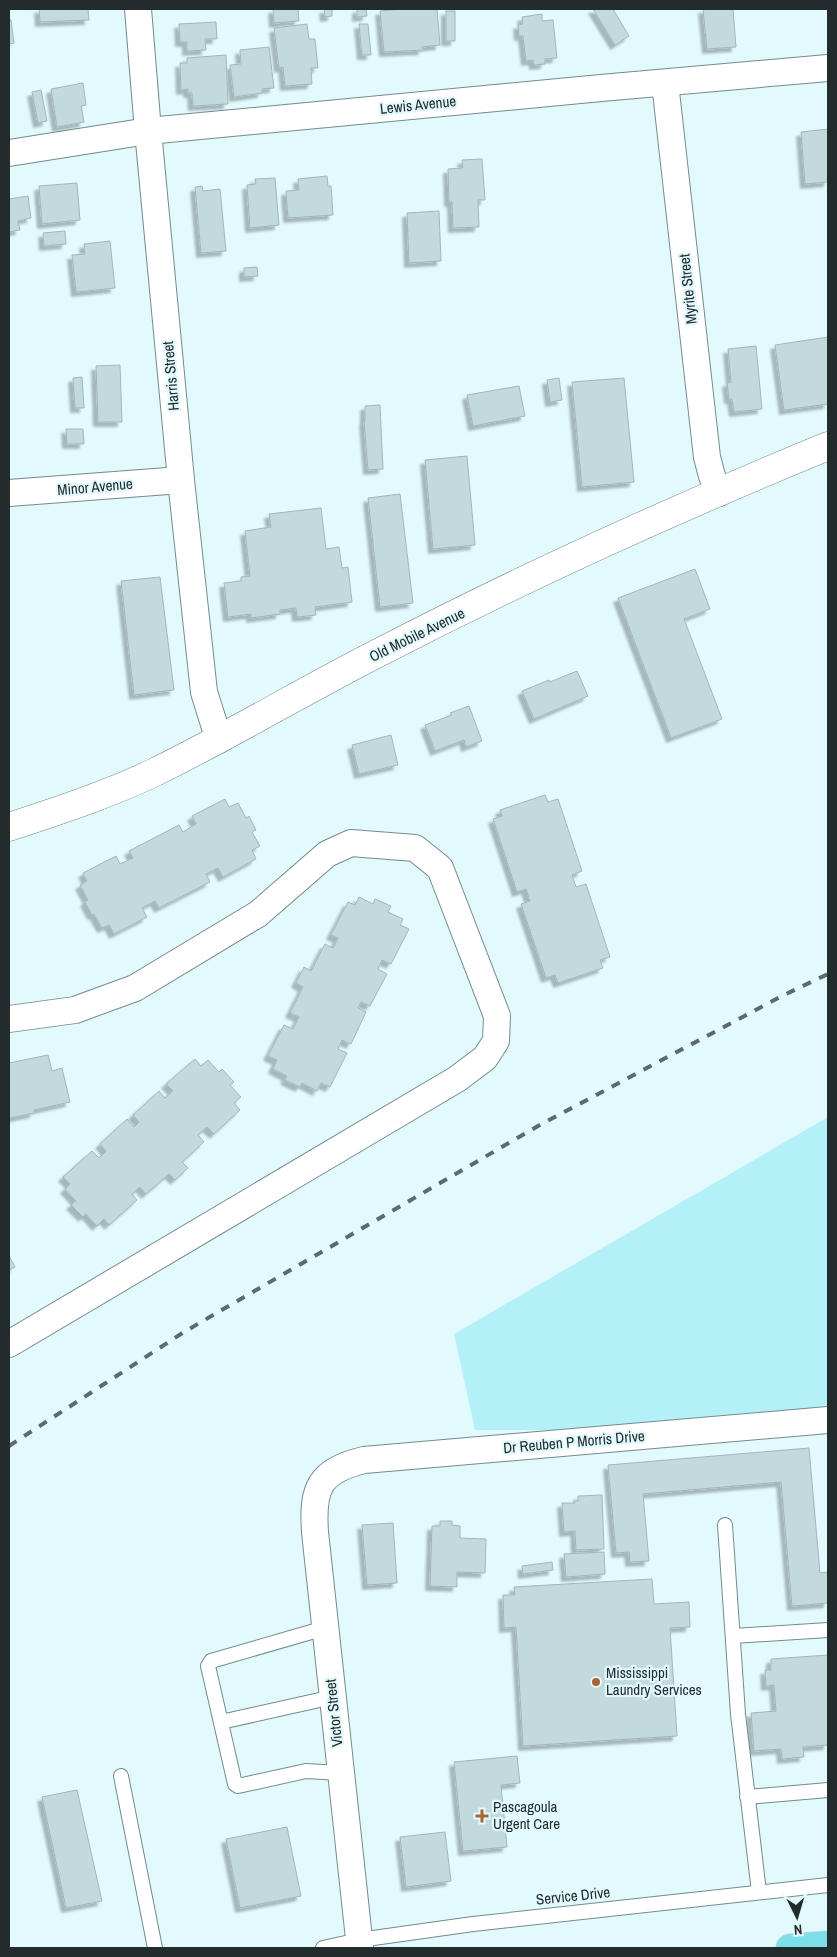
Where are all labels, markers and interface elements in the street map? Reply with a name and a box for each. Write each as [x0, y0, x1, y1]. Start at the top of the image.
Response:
street label: Lewis Avenue [379, 90, 457, 119]
street label: Myrite Street [673, 252, 702, 325]
street label: Harris Street [157, 340, 184, 412]
street label: Minor Avenue [56, 473, 134, 500]
street label: Old Mobile Avenue [366, 602, 468, 667]
street label: Dr Reuben P Morris Drive [502, 1425, 646, 1458]
place label: Mississippi Laundry Services [606, 1662, 702, 1700]
marker: Mississippi Laundry Services [590, 1676, 602, 1688]
street label: Victor Street [319, 1677, 348, 1748]
place label: Pascagoula Urgent Care [493, 1796, 560, 1834]
marker: Pascagoula Urgent Care [475, 1809, 489, 1823]
street label: Service Drive [535, 1881, 611, 1910]
north arrow [772, 1892, 822, 1942]
text: N [793, 1921, 803, 1939]

